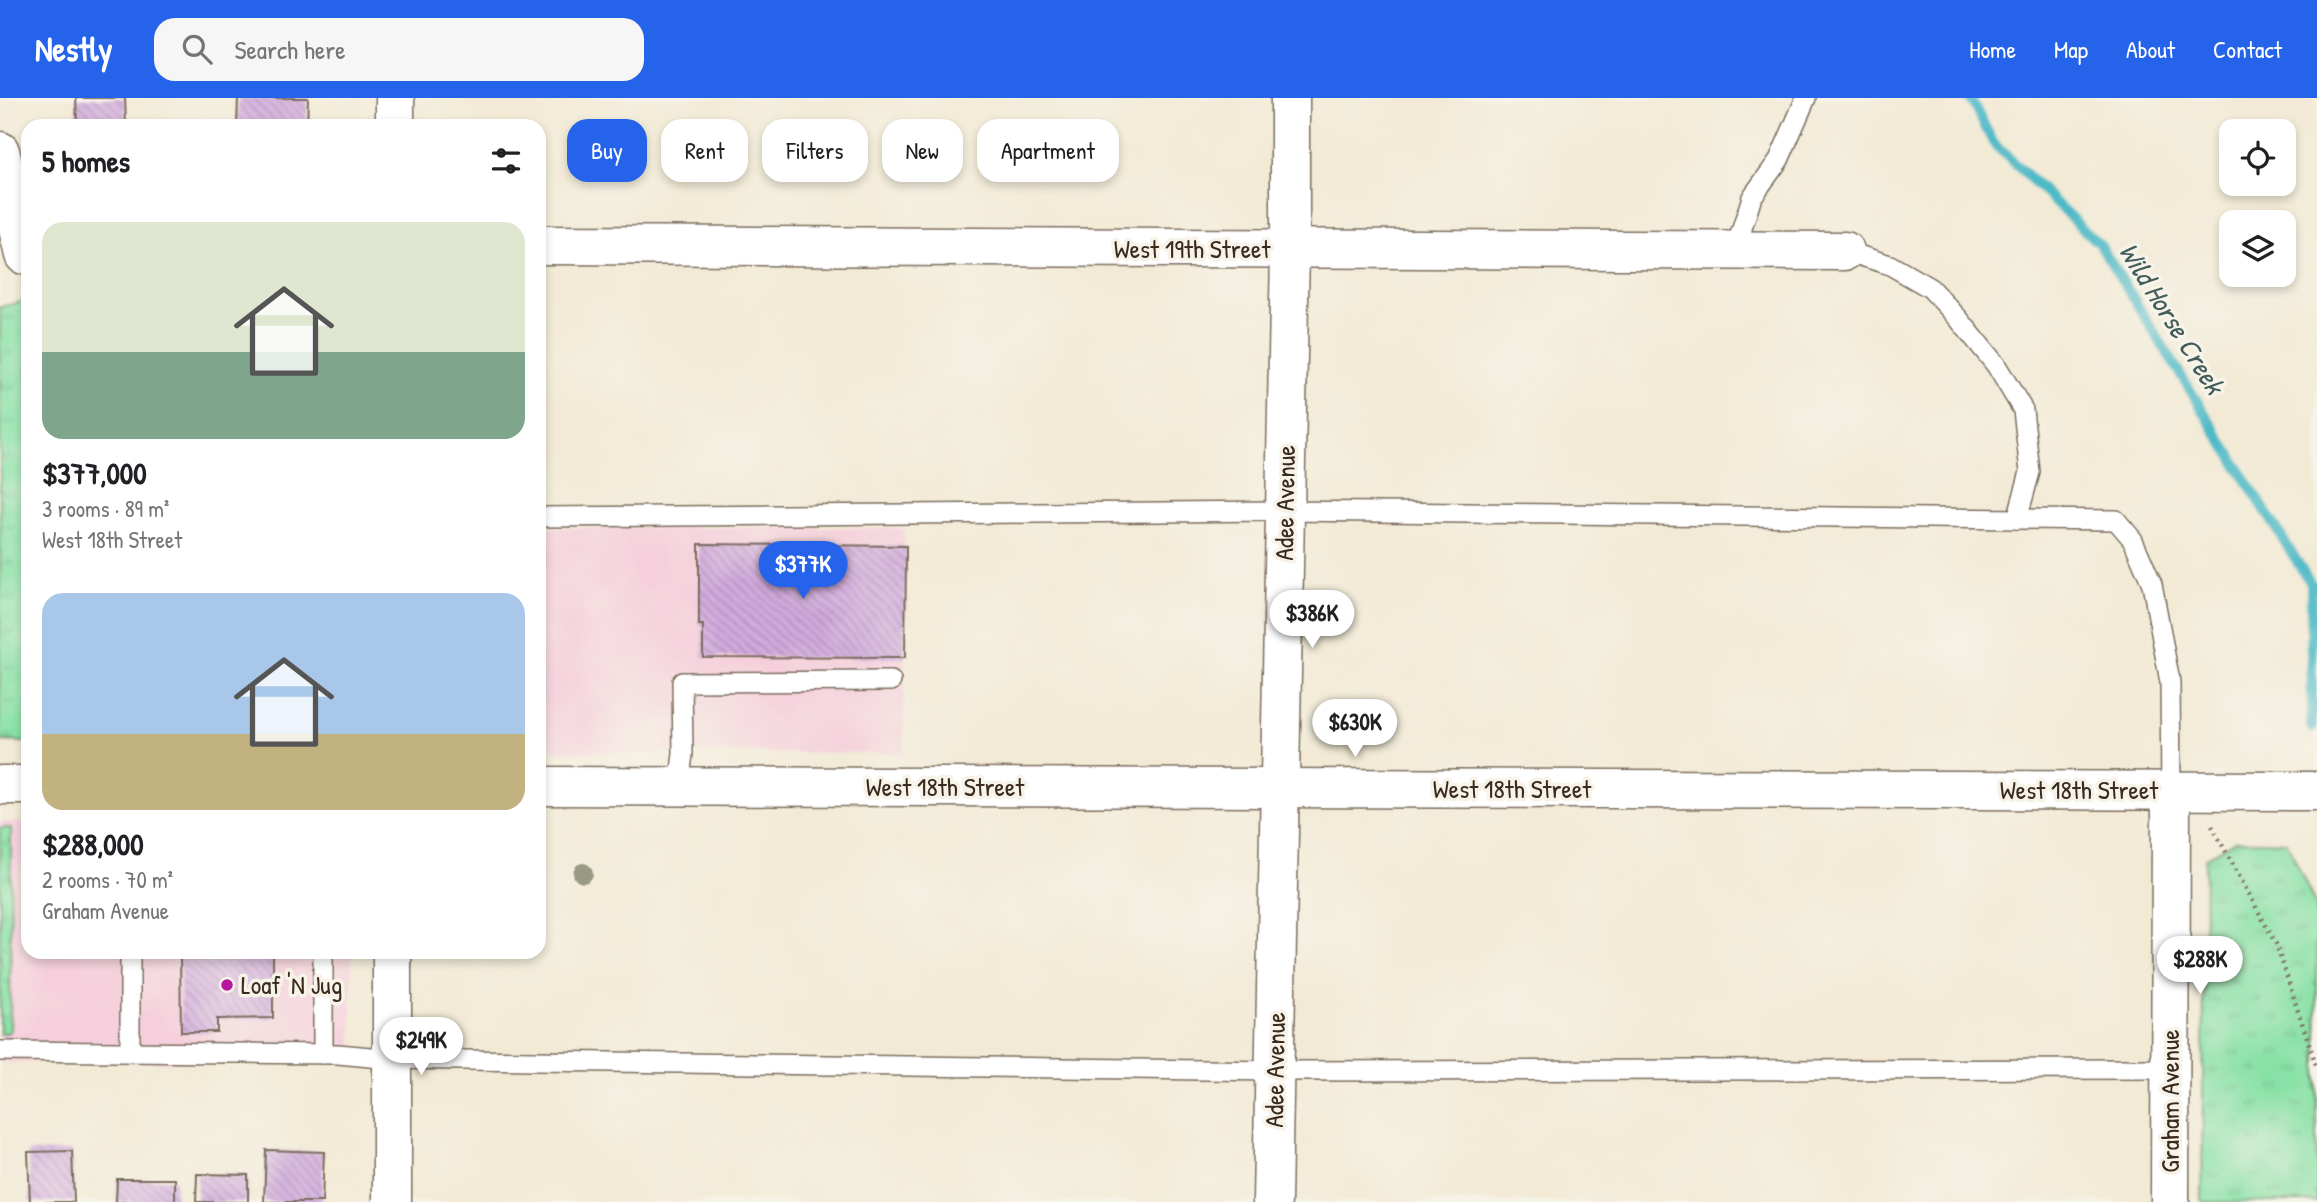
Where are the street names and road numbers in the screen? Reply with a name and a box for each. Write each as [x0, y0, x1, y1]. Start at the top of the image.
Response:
street label: West 19th Street [1114, 231, 1271, 266]
street label: Adee Avenue [1266, 445, 1303, 561]
street label: West 18th Street [866, 769, 1025, 804]
street label: West 18th Street [1433, 771, 1592, 806]
street label: West 18th Street [2000, 772, 2159, 807]
street label: Adee Avenue [1256, 1012, 1293, 1128]
street label: Graham Avenue [2152, 1029, 2187, 1173]

